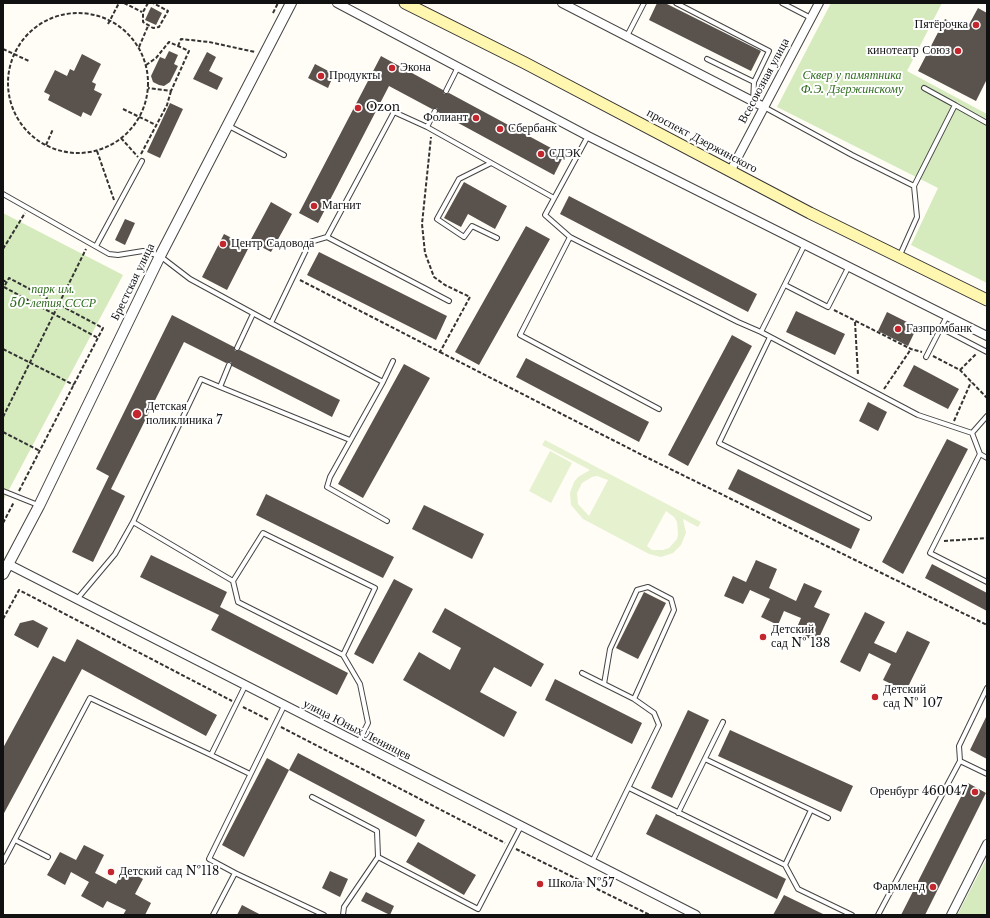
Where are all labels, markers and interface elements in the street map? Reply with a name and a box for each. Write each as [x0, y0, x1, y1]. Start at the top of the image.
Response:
place label: Пятёрочка [915, 18, 968, 32]
marker: Пятёрочка [971, 20, 981, 30]
street label: Всесоюзная улица [735, 36, 793, 126]
place label: кинотеатр Союз [867, 44, 950, 58]
marker: кинотеатр Союз [953, 46, 963, 56]
place label: Экона [400, 61, 431, 75]
marker: Экона [387, 63, 397, 73]
place label: Продукты [329, 69, 380, 83]
park label: Сквер у памятника Ф.Э. Дзержинскому [801, 69, 903, 97]
marker: Продукты [316, 71, 326, 81]
place label: Ozon [366, 101, 400, 115]
marker: Ozon [353, 103, 363, 113]
street label: проспект Дзержинского [644, 106, 760, 176]
place label: Фолиант [423, 111, 468, 125]
marker: Фолиант [471, 113, 481, 123]
place label: Сбербанк [508, 122, 557, 136]
marker: Сбербанк [495, 124, 505, 134]
place label: СДЭК [549, 147, 581, 161]
marker: СДЭК [536, 149, 546, 159]
place label: Магнит [322, 199, 361, 213]
marker: Магнит [309, 201, 319, 211]
place label: Центр Садовода [231, 237, 314, 251]
marker: Центр Садовода [218, 239, 228, 249]
street label: Брестская улица [108, 241, 158, 323]
park label: парк им. 50-летия СССР [10, 283, 96, 311]
place label: Газпромбанк [906, 322, 972, 336]
marker: Газпромбанк [893, 324, 903, 334]
place label: Детская поликлиника 7 [146, 400, 222, 428]
marker: Детская поликлиника 7 [131, 408, 143, 420]
place label: Детский сад № 138 [771, 623, 830, 651]
marker: Детский сад № 138 [758, 632, 768, 642]
place label: Детский сад № 107 [883, 683, 942, 711]
marker: Детский сад № 107 [870, 692, 880, 702]
street label: улица Юных Ленинцев [301, 696, 413, 764]
place label: Оренбург 460047 [870, 785, 967, 799]
marker: Оренбург 460047 [970, 787, 980, 797]
place label: Детский сад №118 [119, 865, 219, 879]
marker: Детский сад №118 [106, 867, 116, 877]
place label: Школа №57 [548, 877, 614, 891]
marker: Школа №57 [535, 879, 545, 889]
place label: Фармленд [873, 880, 925, 894]
marker: Фармленд [928, 882, 938, 892]

